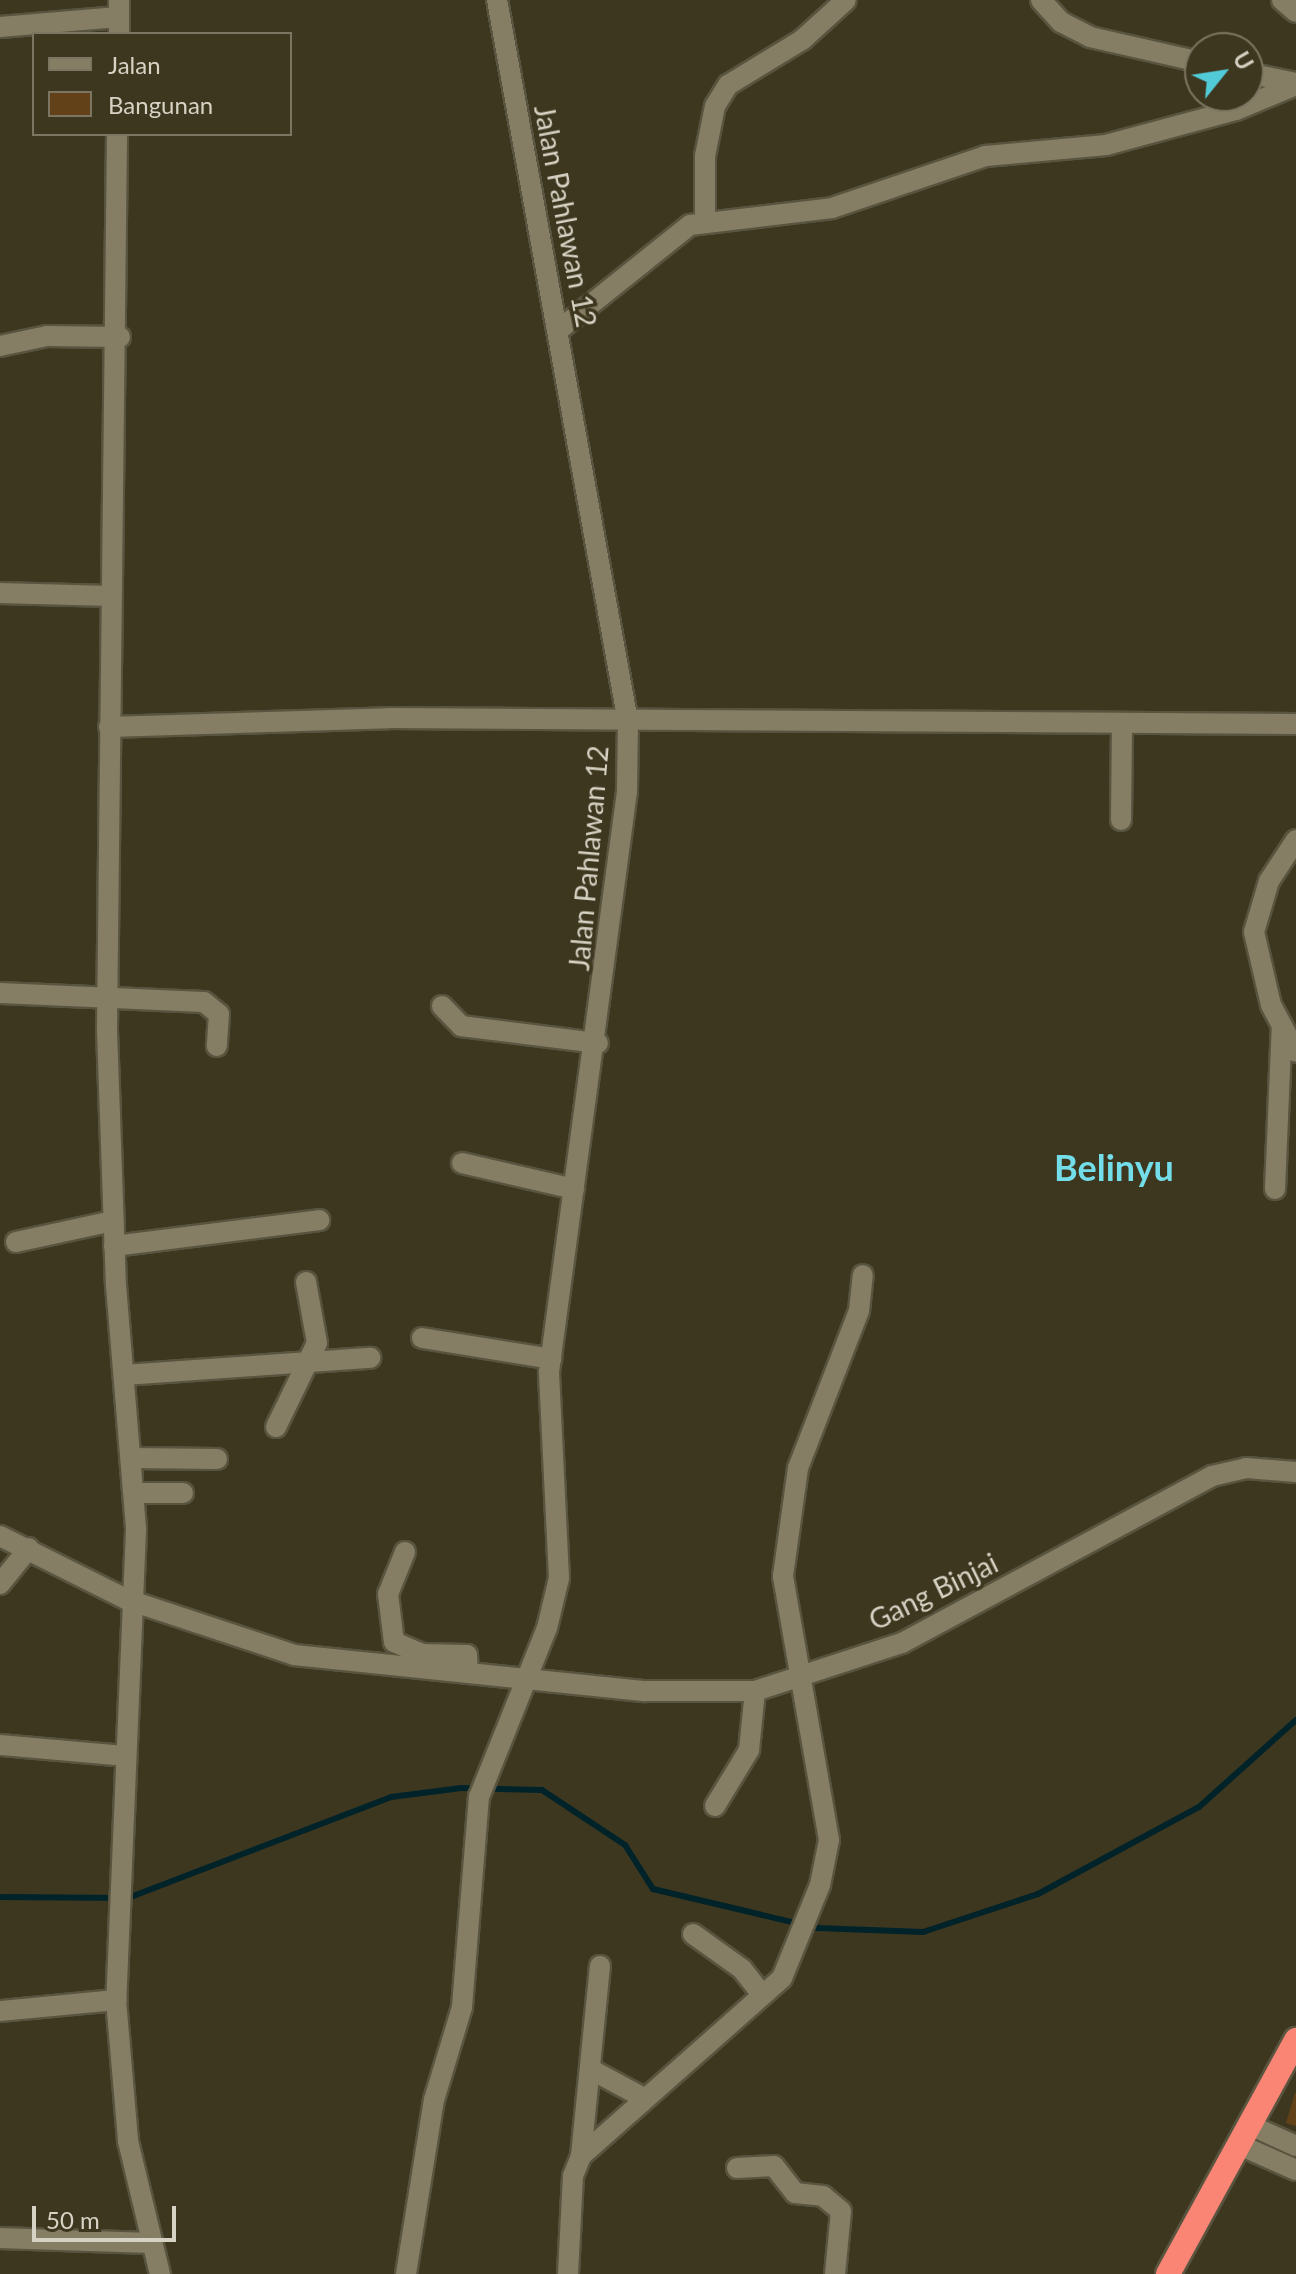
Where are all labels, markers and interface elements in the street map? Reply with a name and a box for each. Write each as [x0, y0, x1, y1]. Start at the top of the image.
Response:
legend [32, 32, 292, 136]
north arrow [1184, 32, 1264, 112]
text: U [1228, 47, 1259, 75]
text: Jalan [108, 50, 161, 79]
text: Bangunan [108, 90, 213, 119]
street label: Jalan Pahlawan 12 [528, 102, 604, 330]
street label: Jalan Pahlawan 12 [561, 744, 615, 972]
district label: Belinyu [1054, 1146, 1174, 1190]
street label: Gang Binjai [863, 1545, 1003, 1637]
scale bar [36, 2190, 180, 2240]
text: 50 m [46, 2205, 100, 2234]

